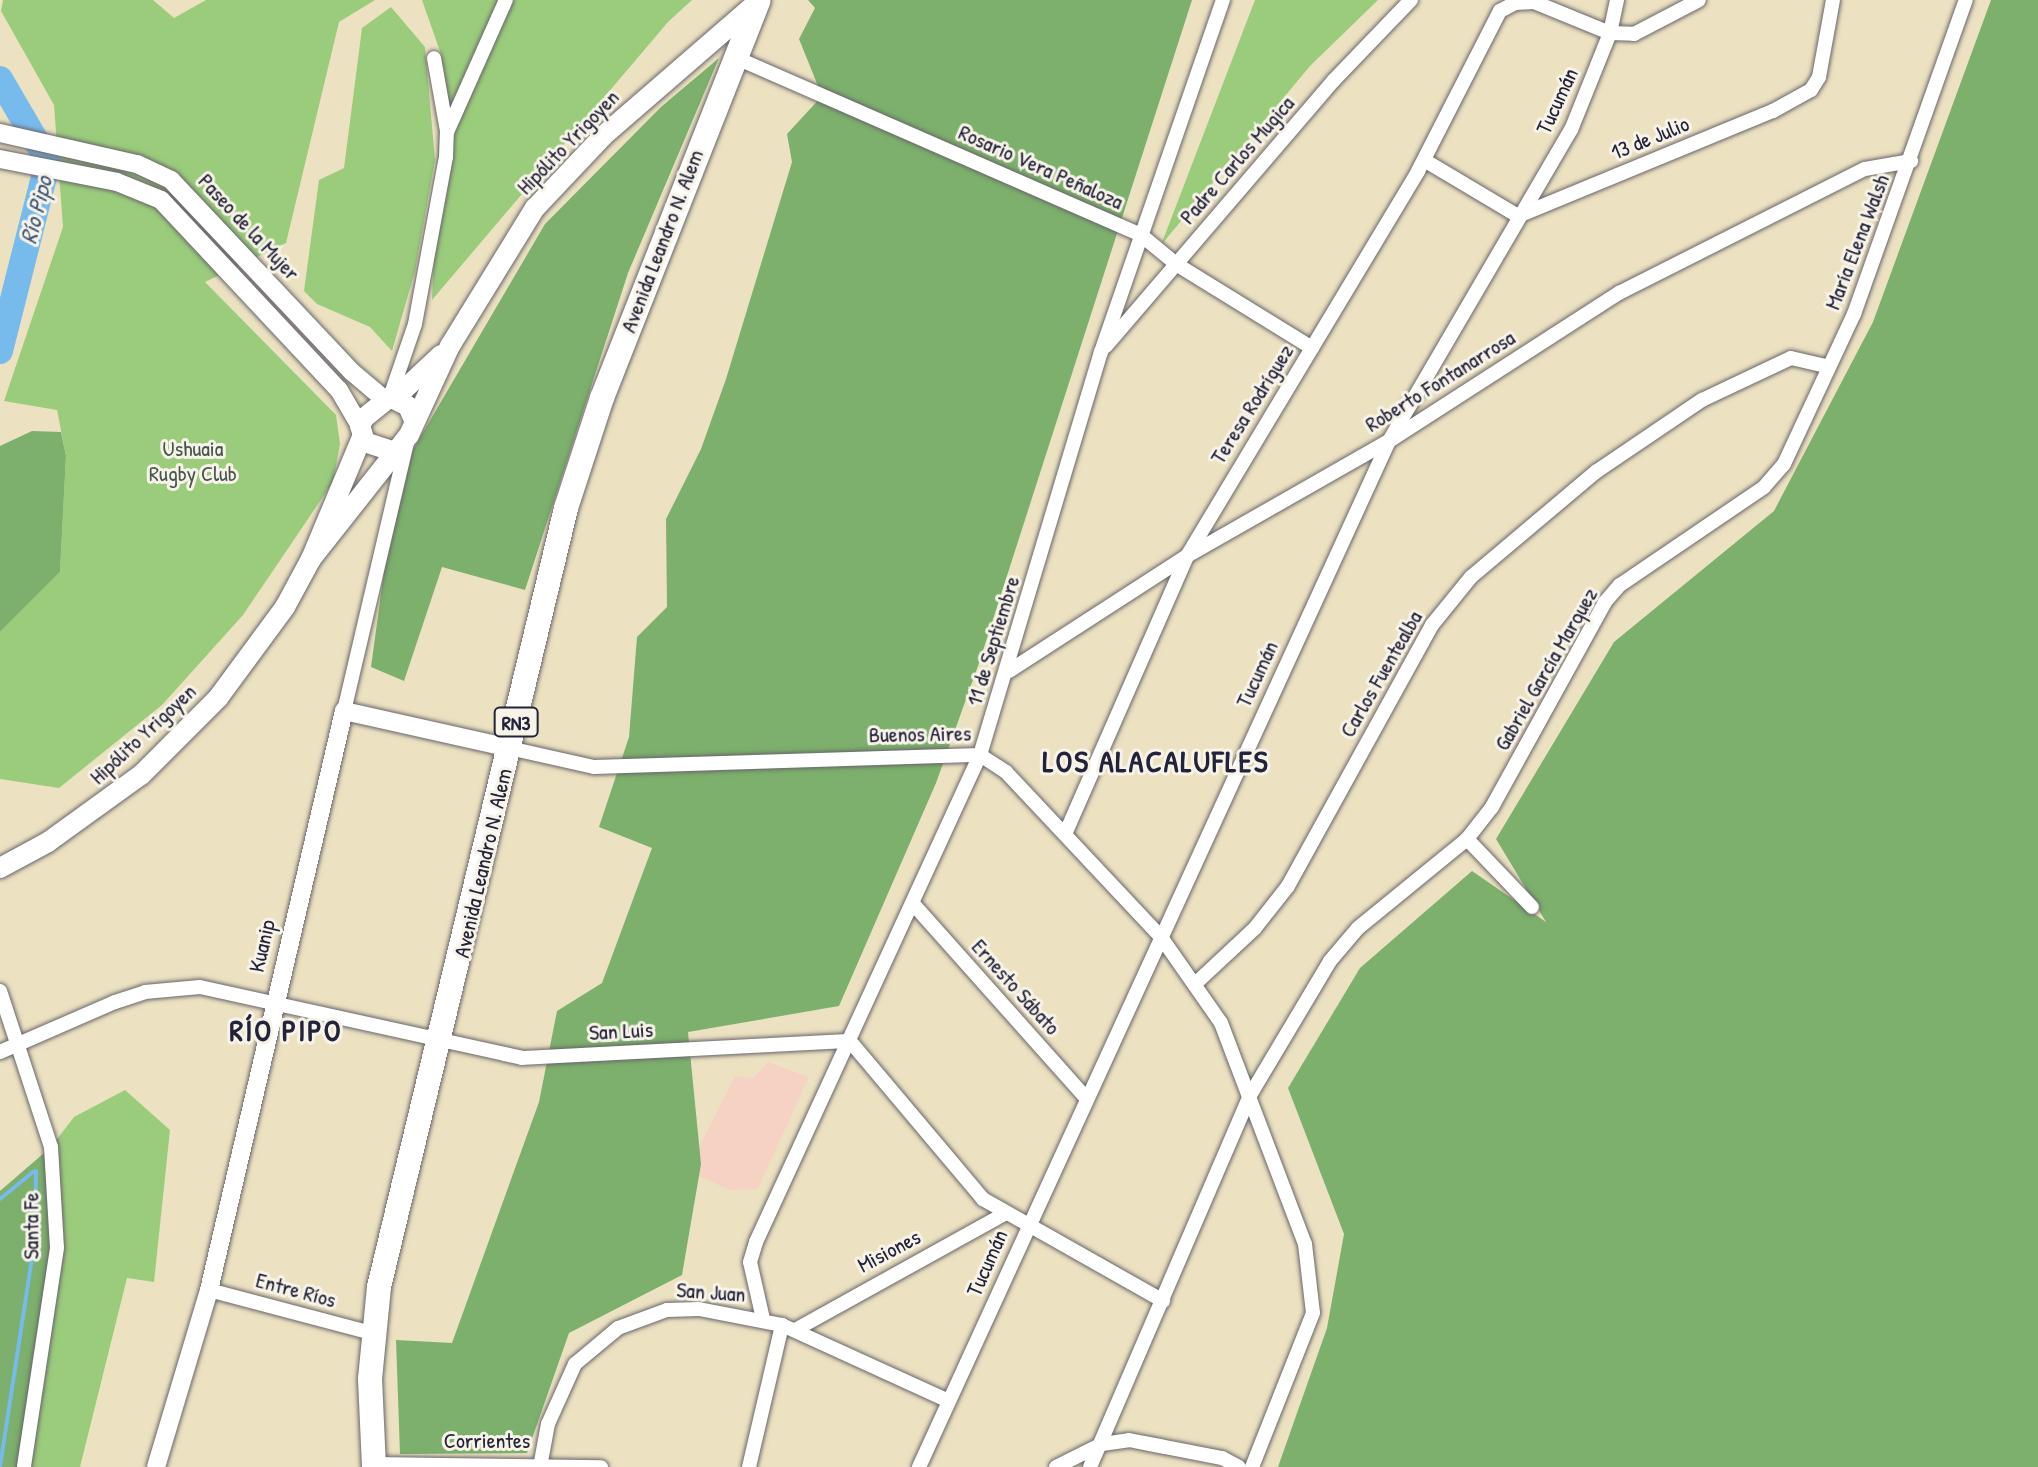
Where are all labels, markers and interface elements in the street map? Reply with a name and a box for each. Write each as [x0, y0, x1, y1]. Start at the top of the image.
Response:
street label: Tucumán [1530, 64, 1584, 138]
street label: Hipólito Yrigoyen [511, 84, 625, 200]
street label: Padre Carlos Mugica [1174, 90, 1300, 230]
street label: 13 de Julio [1607, 110, 1693, 166]
street label: Rosario Vera Peñaloza [955, 119, 1127, 215]
street label: Avenida Leandro N. Alem [615, 146, 709, 336]
street label: Paseo de la Mujer [193, 168, 305, 286]
street label: María Elena Walsh [1819, 171, 1895, 313]
water label: Río Pipo [14, 173, 58, 247]
street label: Roberto Fontanarrosa [1360, 324, 1520, 438]
street label: Teresa Rodríguez [1205, 339, 1299, 469]
park label: Ushuaia Rugby Club [149, 435, 237, 486]
street label: 11 de Septiembre [961, 573, 1025, 709]
street label: Gabriel García Marquez [1489, 583, 1603, 755]
street label: Carlos Fuentealba [1334, 606, 1428, 742]
street label: Tucumán [1230, 637, 1284, 711]
street label: Hipólito Yrigoyen [84, 678, 202, 790]
road number: RN3 [492, 706, 540, 738]
street label: Buenos Aires [869, 720, 971, 748]
district label: LOS ALACALUFLES [1042, 743, 1270, 779]
street label: Avenida Leandro N. Alem [448, 766, 518, 960]
street label: Kuanip [243, 917, 281, 975]
street label: Ernesto Sábato [966, 934, 1066, 1040]
district label: RÍO PIPO [230, 1012, 342, 1048]
street label: San Luis [588, 1016, 654, 1046]
street label: Santa Fe [18, 1193, 44, 1259]
street label: Misiones [853, 1224, 925, 1278]
street label: Tucumán [961, 1226, 1013, 1300]
street label: Entre Ríos [253, 1267, 339, 1313]
street label: San Juan [676, 1276, 746, 1308]
street label: Corrientes [444, 1428, 530, 1454]

